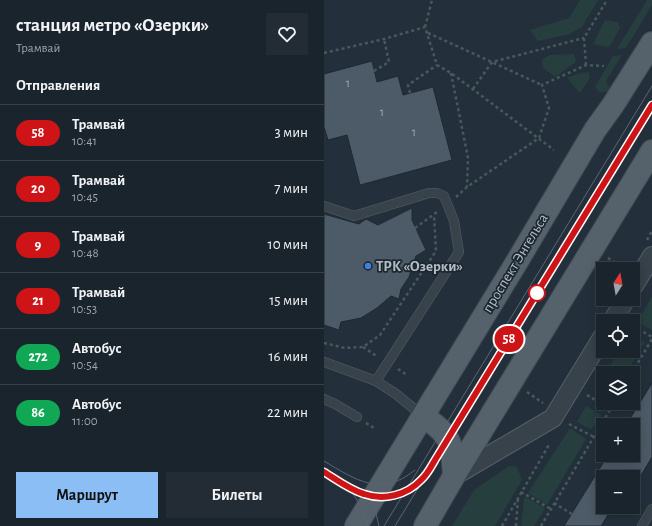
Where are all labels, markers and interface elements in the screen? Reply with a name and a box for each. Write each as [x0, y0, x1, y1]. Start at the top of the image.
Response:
button: heart [266, 13, 308, 55]
text: станция метро «Озерки» [16, 16, 209, 35]
text: Трамвай [16, 42, 60, 55]
house number: 1 [346, 77, 350, 90]
text: Отправления [16, 78, 100, 93]
house number: 1 [380, 106, 384, 119]
text: Трамвай [72, 117, 125, 132]
text: 3 мин [274, 125, 308, 140]
text: 58 [32, 126, 44, 140]
house number: 1 [412, 126, 416, 139]
text: 10:41 [72, 135, 97, 148]
text: Трамвай [72, 173, 125, 188]
text: 7 мин [274, 181, 308, 196]
text: 20 [31, 182, 45, 196]
text: 10:45 [72, 191, 98, 204]
street label: проспект Энгельса [480, 211, 551, 315]
text: Трамвай [72, 229, 125, 244]
text: 10 мин [268, 237, 308, 252]
text: 9 [35, 238, 41, 252]
text: 10:48 [72, 247, 99, 260]
place label: ТРК «Озерки» [376, 259, 463, 274]
marker: ТРК «Озерки» [363, 261, 373, 271]
north arrow [596, 262, 640, 306]
map controls [596, 262, 640, 514]
unlabelled marker [528, 284, 546, 302]
text: Трамвай [72, 285, 125, 300]
text: 15 мин [269, 293, 308, 308]
text: 21 [32, 294, 44, 308]
text: 10:53 [72, 303, 97, 316]
button: locate [596, 314, 640, 358]
line badge: 58 [491, 326, 527, 352]
text: 58 [503, 332, 515, 346]
text: Автобус [72, 341, 122, 356]
text: 16 мин [268, 349, 308, 364]
text: 272 [28, 350, 48, 364]
text: 10:54 [72, 359, 98, 372]
button: layers [596, 366, 640, 410]
text: Автобус [72, 397, 122, 412]
text: 22 мин [267, 405, 308, 420]
text: 86 [31, 406, 45, 420]
text: 11:00 [72, 415, 98, 428]
button: + [596, 418, 640, 462]
button: − [596, 470, 640, 514]
button: Маршрут [16, 472, 158, 518]
button: Билеты [166, 472, 308, 518]

